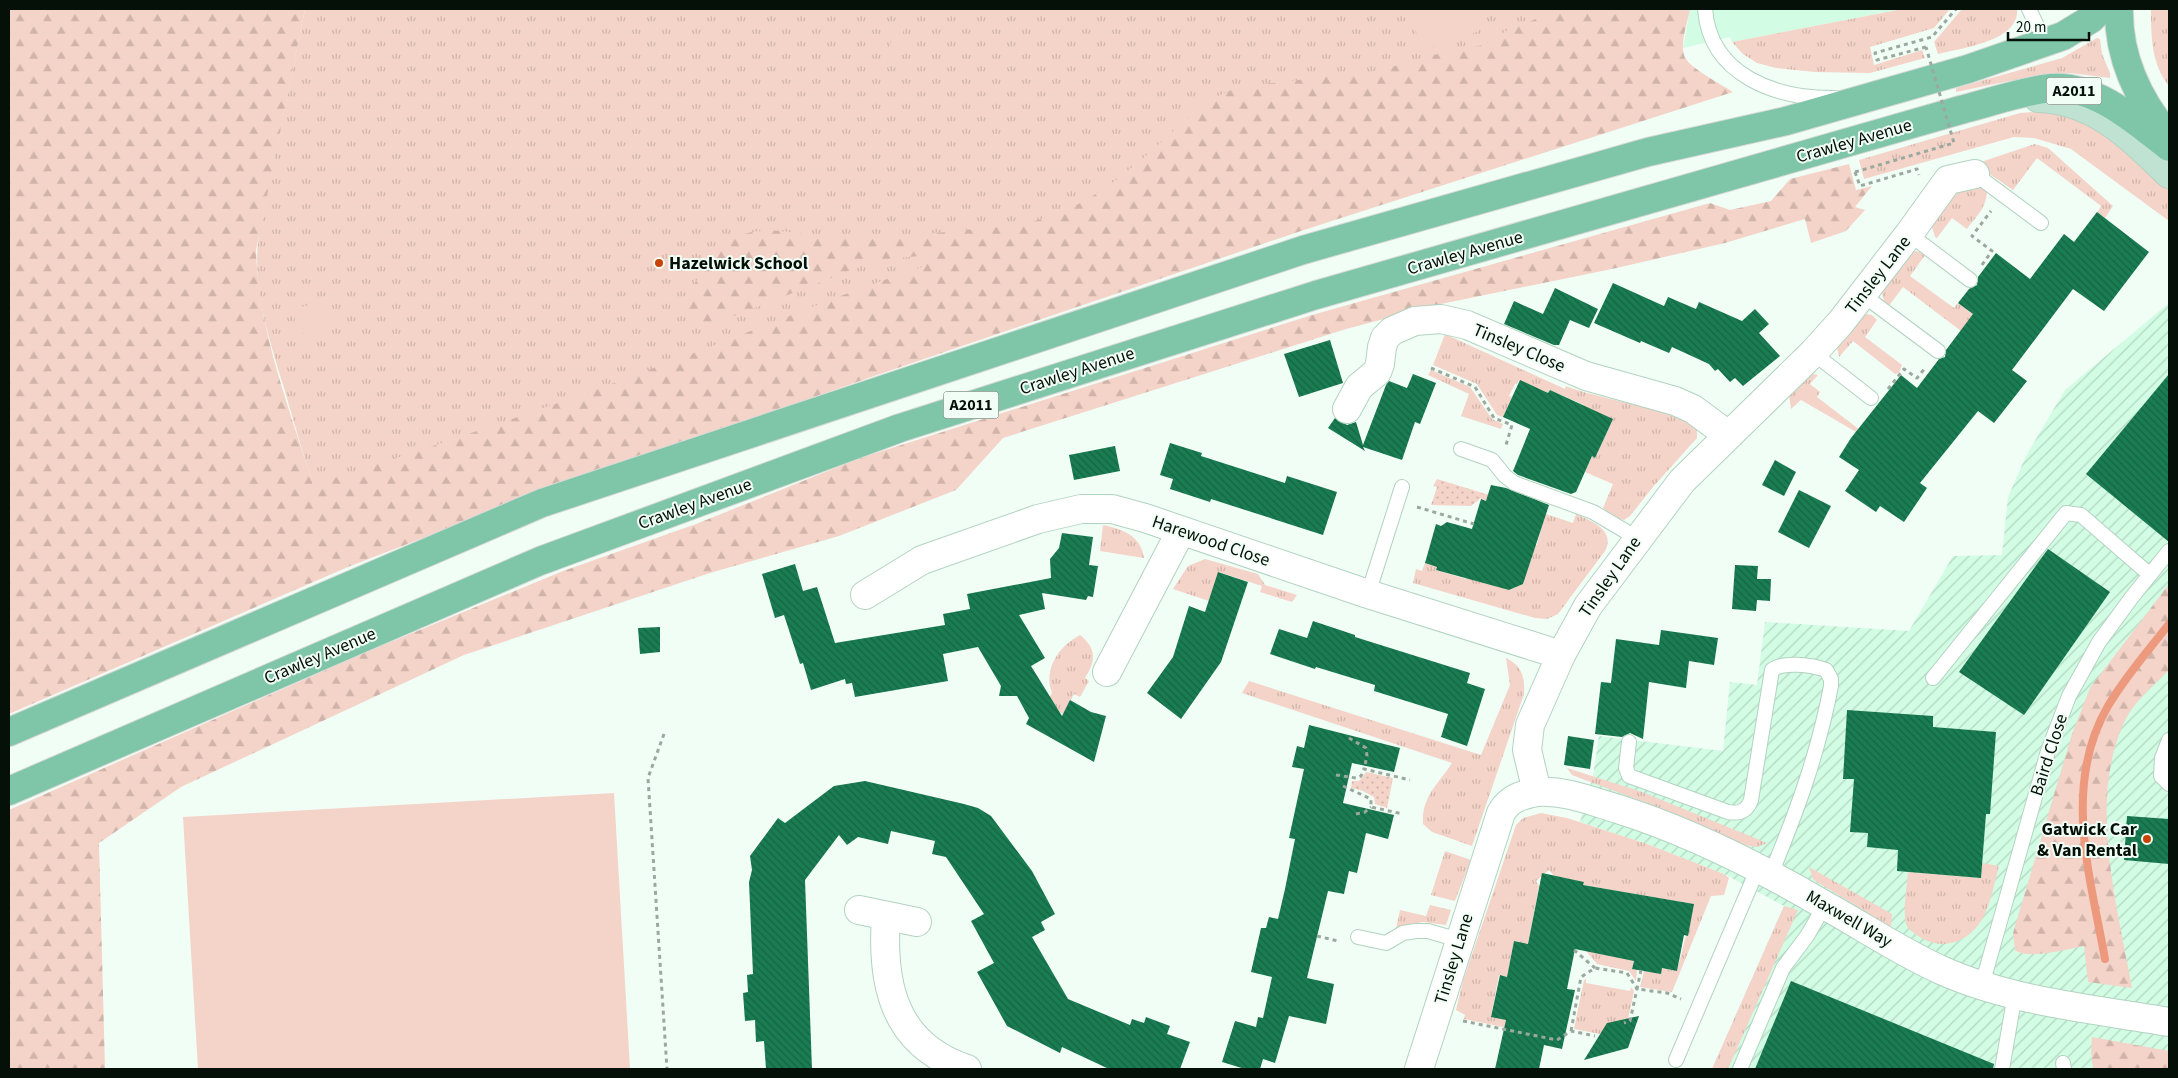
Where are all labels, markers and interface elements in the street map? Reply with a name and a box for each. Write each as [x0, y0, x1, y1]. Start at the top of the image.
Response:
scale bar [2008, 10, 2089, 42]
text: 20 m [2016, 17, 2046, 38]
road number: A2011 [2046, 78, 2102, 104]
street label: Crawley Avenue [1793, 113, 1915, 169]
street label: Crawley Avenue [1404, 225, 1526, 281]
street label: Tinsley Lane [1839, 230, 1917, 320]
place label: Hazelwick School [669, 251, 808, 276]
marker: Hazelwick School [653, 257, 665, 269]
street label: Tinsley Close [1469, 317, 1569, 379]
street label: Crawley Avenue [1016, 341, 1138, 401]
road number: A2011 [944, 392, 998, 418]
street label: Crawley Avenue [635, 472, 755, 536]
street label: Harewood Close [1149, 509, 1273, 573]
street label: Tinsley Lane [1573, 531, 1647, 623]
street label: Crawley Avenue [260, 621, 380, 691]
street label: Baird Close [2024, 711, 2074, 799]
place label: Gatwick Car & Van Rental [2037, 817, 2138, 863]
marker: Gatwick Car & Van Rental [2141, 833, 2153, 845]
street label: Maxwell Way [1801, 884, 1897, 954]
street label: Tinsley Lane [1428, 910, 1480, 1007]

